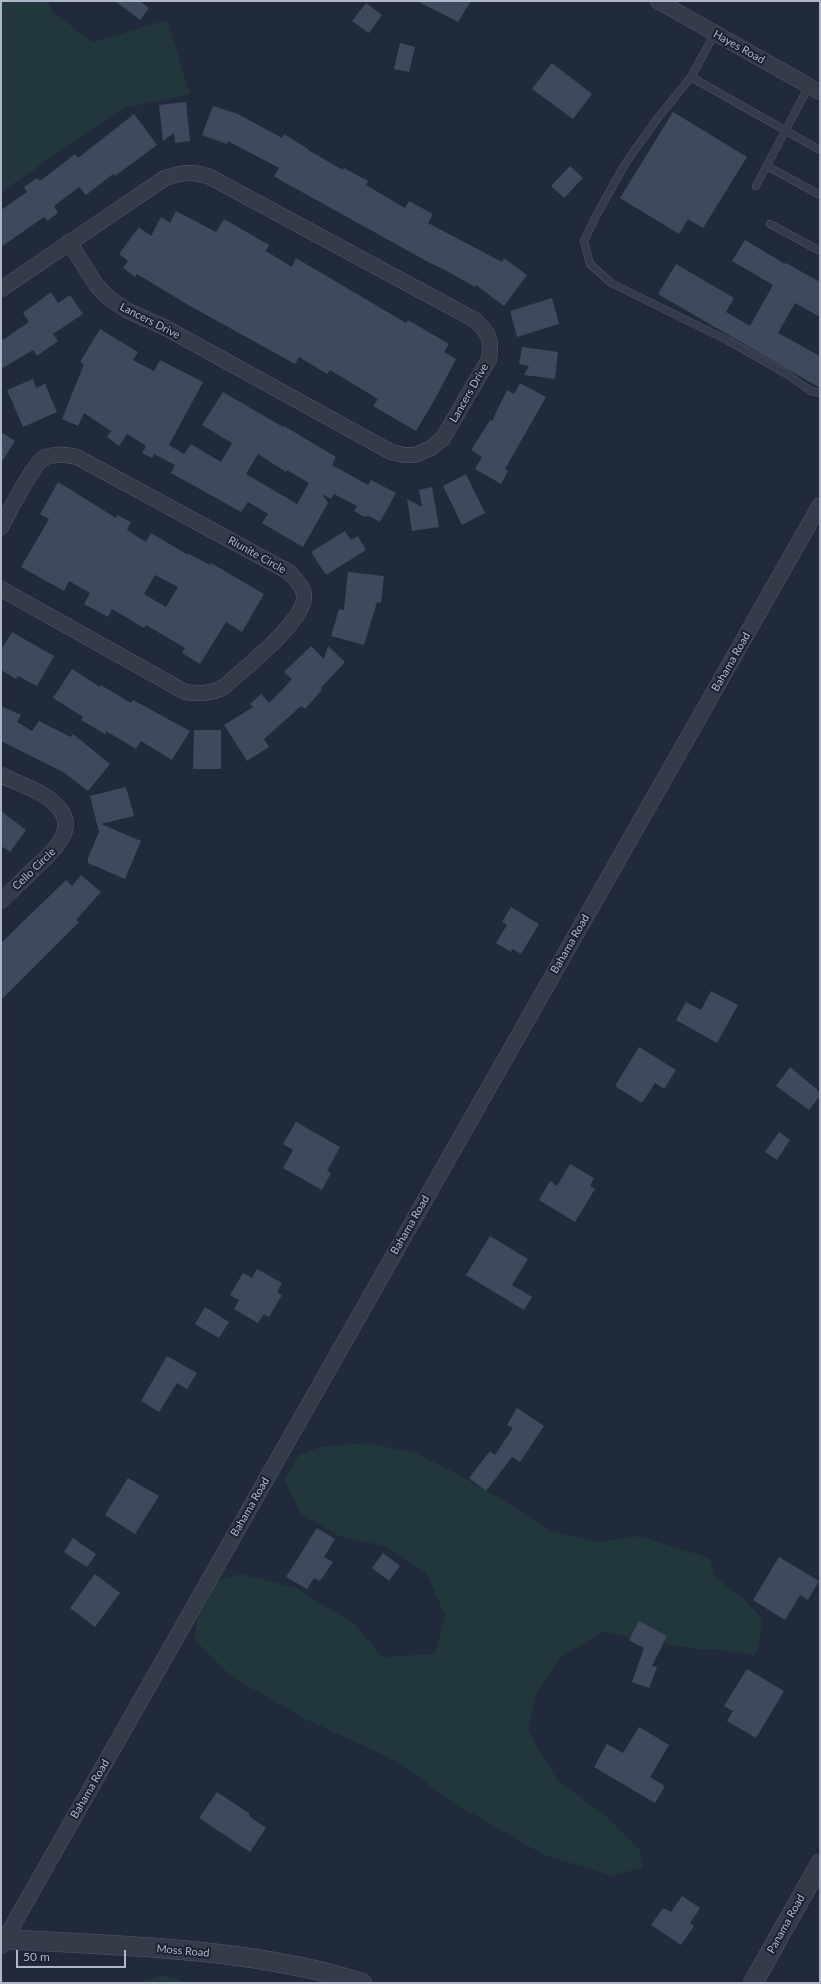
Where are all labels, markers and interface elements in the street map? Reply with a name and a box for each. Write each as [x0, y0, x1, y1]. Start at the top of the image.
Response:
street label: Hayes Road [711, 27, 767, 67]
street label: Lancers Drive [118, 300, 182, 342]
street label: Lancers Drive [447, 361, 491, 425]
street label: Riunite Circle [226, 534, 288, 576]
street label: Bahama Road [709, 630, 753, 694]
street label: Cello Circle [10, 845, 58, 893]
street label: Bahama Road [548, 912, 592, 976]
street label: Bahama Road [388, 1193, 432, 1257]
street label: Bahama Road [228, 1475, 272, 1539]
street label: Bahama Road [68, 1757, 112, 1821]
street label: Panama Road [764, 1892, 808, 1956]
scale bar [18, 1942, 128, 1968]
street label: Moss Road [156, 1942, 210, 1960]
text: 50 m [23, 1949, 50, 1964]

